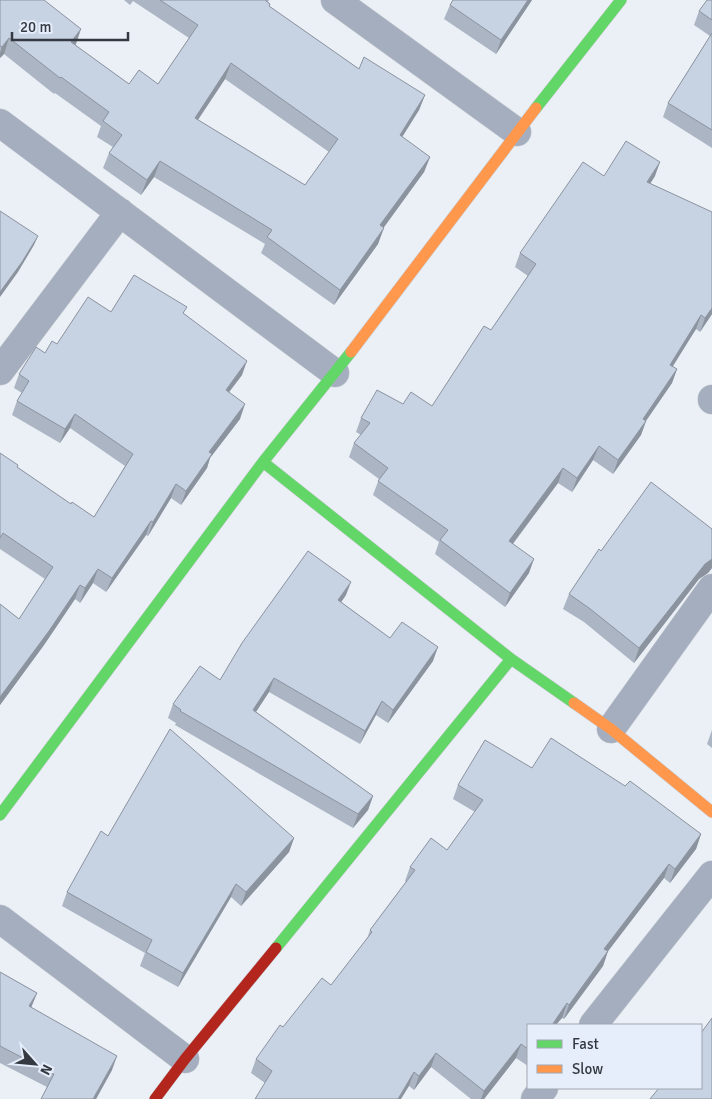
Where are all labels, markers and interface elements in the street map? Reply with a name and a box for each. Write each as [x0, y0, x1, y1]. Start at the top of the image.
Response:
scale bar [12, 10, 129, 42]
text: 20 m [20, 18, 51, 36]
legend [527, 1024, 702, 1089]
text: Fast [572, 1035, 599, 1053]
north arrow [10, 1039, 60, 1089]
text: Slow [572, 1060, 603, 1078]
text: N [36, 1061, 56, 1078]

